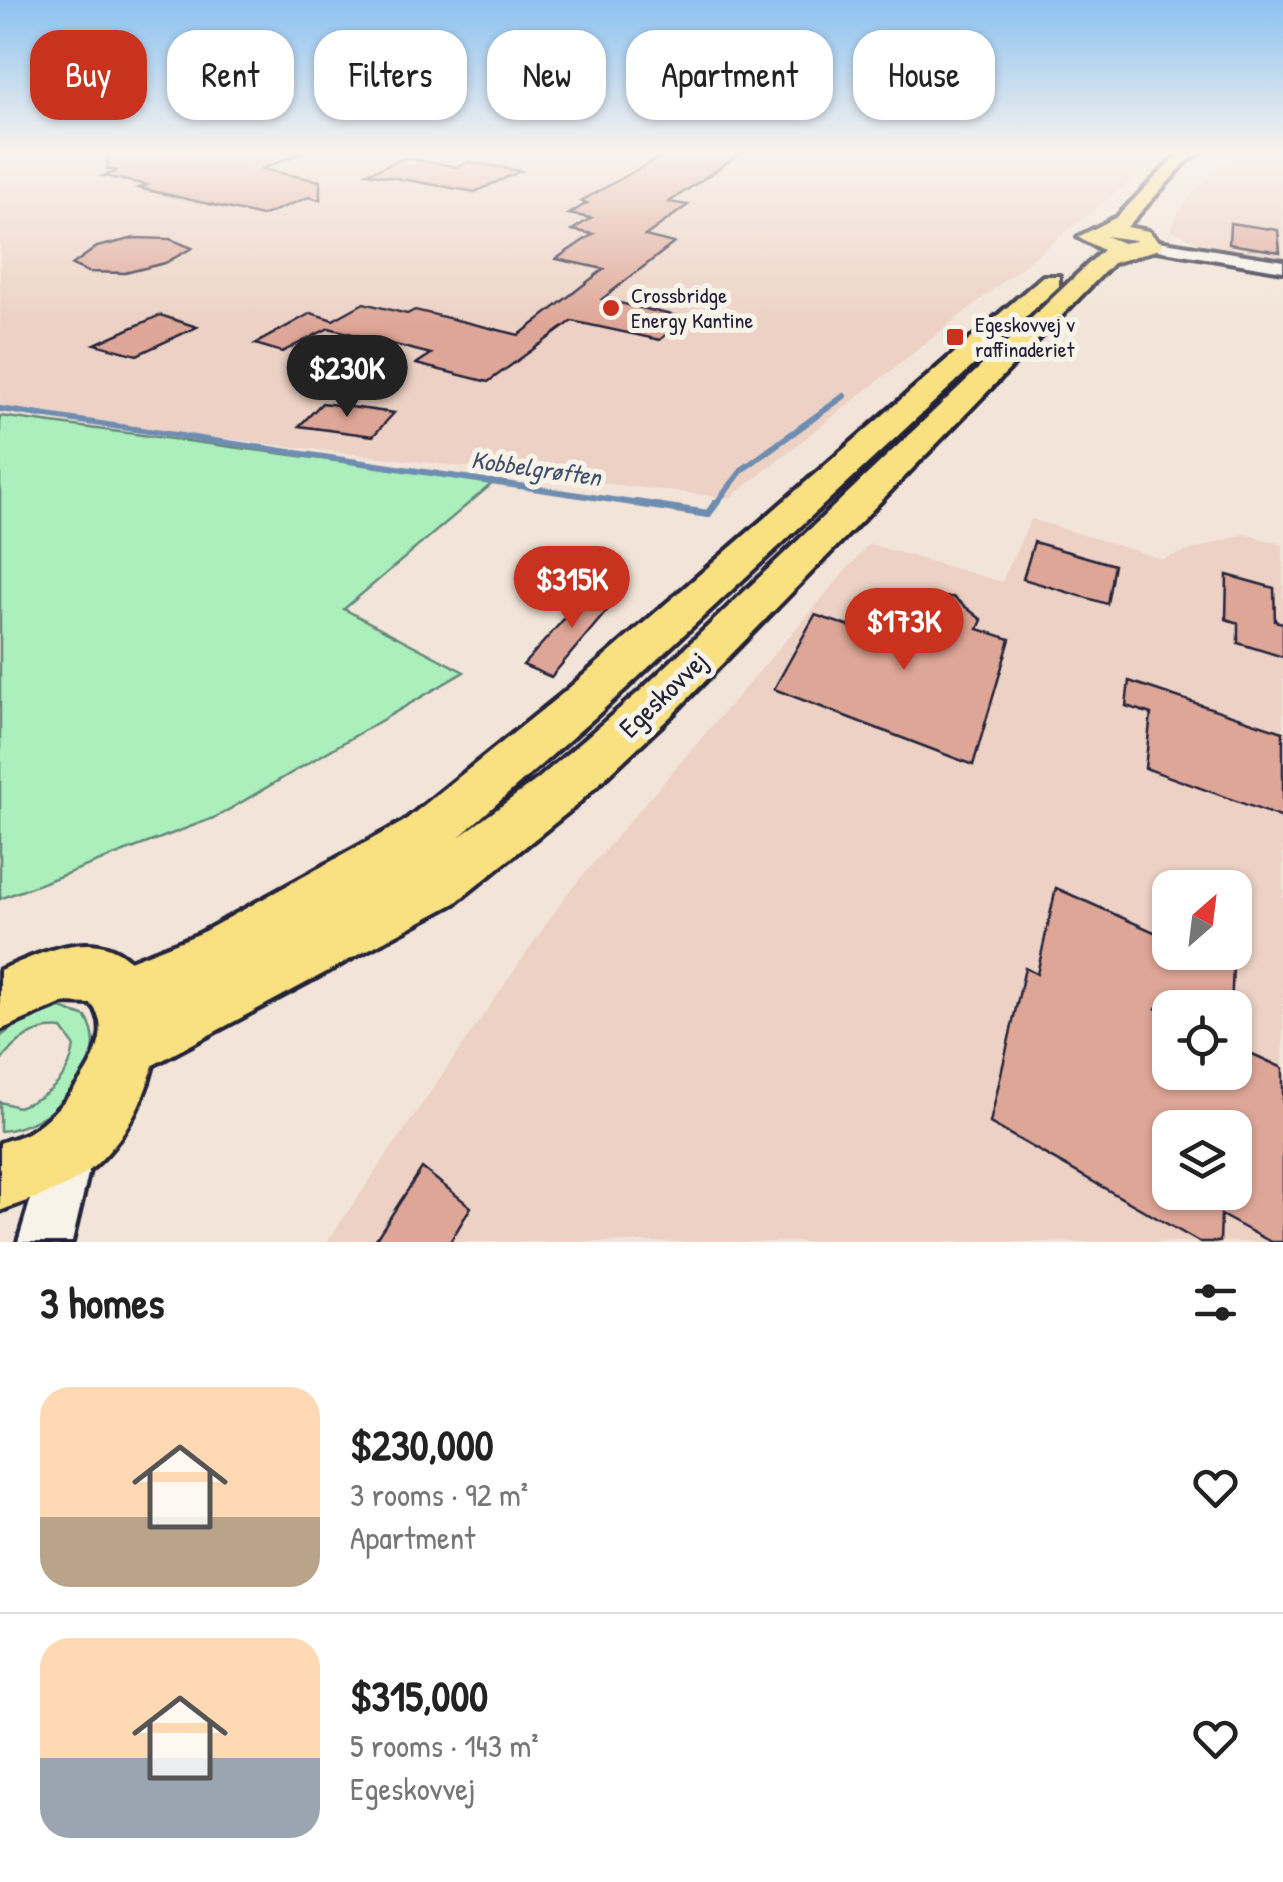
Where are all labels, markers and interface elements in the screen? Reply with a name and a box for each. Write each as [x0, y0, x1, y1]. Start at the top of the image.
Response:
chip: Buy [30, 30, 147, 120]
chip: Rent [167, 30, 294, 120]
chip: Filters [314, 30, 467, 120]
chip: New [487, 30, 606, 120]
chip: Apartment [626, 30, 833, 120]
chip: House [853, 30, 995, 120]
place label: Crossbridge Energy Kantine [631, 280, 754, 335]
marker: Crossbridge Energy Kantine [600, 297, 622, 319]
place label: Egeskovvej v raffinaderiet [975, 309, 1075, 364]
marker: Egeskovvej v raffinaderiet [944, 326, 966, 348]
pin: $230K [277, 335, 417, 420]
text: $230K [309, 346, 385, 389]
water label: Kobbelgrøften [469, 442, 606, 494]
pin: $315K [502, 546, 642, 631]
text: $315K [536, 557, 608, 600]
pin: $173K [834, 588, 974, 673]
text: $173K [867, 599, 941, 642]
street label: Egeskovvej [610, 642, 716, 746]
north arrow [1152, 870, 1252, 970]
map controls [1152, 870, 1252, 1210]
button: locate [1152, 990, 1252, 1090]
button: layers [1152, 1110, 1252, 1210]
text: 3 homes [40, 1274, 165, 1331]
icon: filters [1188, 1275, 1243, 1330]
text: $230,000 [350, 1416, 494, 1473]
icon: home [120, 1427, 240, 1547]
icon: heart [1188, 1460, 1243, 1515]
text: 3 rooms · 92 m² [350, 1473, 528, 1516]
text: Apartment [350, 1516, 475, 1559]
text: $315,000 [350, 1667, 488, 1724]
icon: home [120, 1678, 240, 1798]
icon: heart [1188, 1711, 1243, 1766]
text: 5 rooms · 143 m² [350, 1724, 539, 1767]
text: Egeskovvej [350, 1767, 475, 1810]

